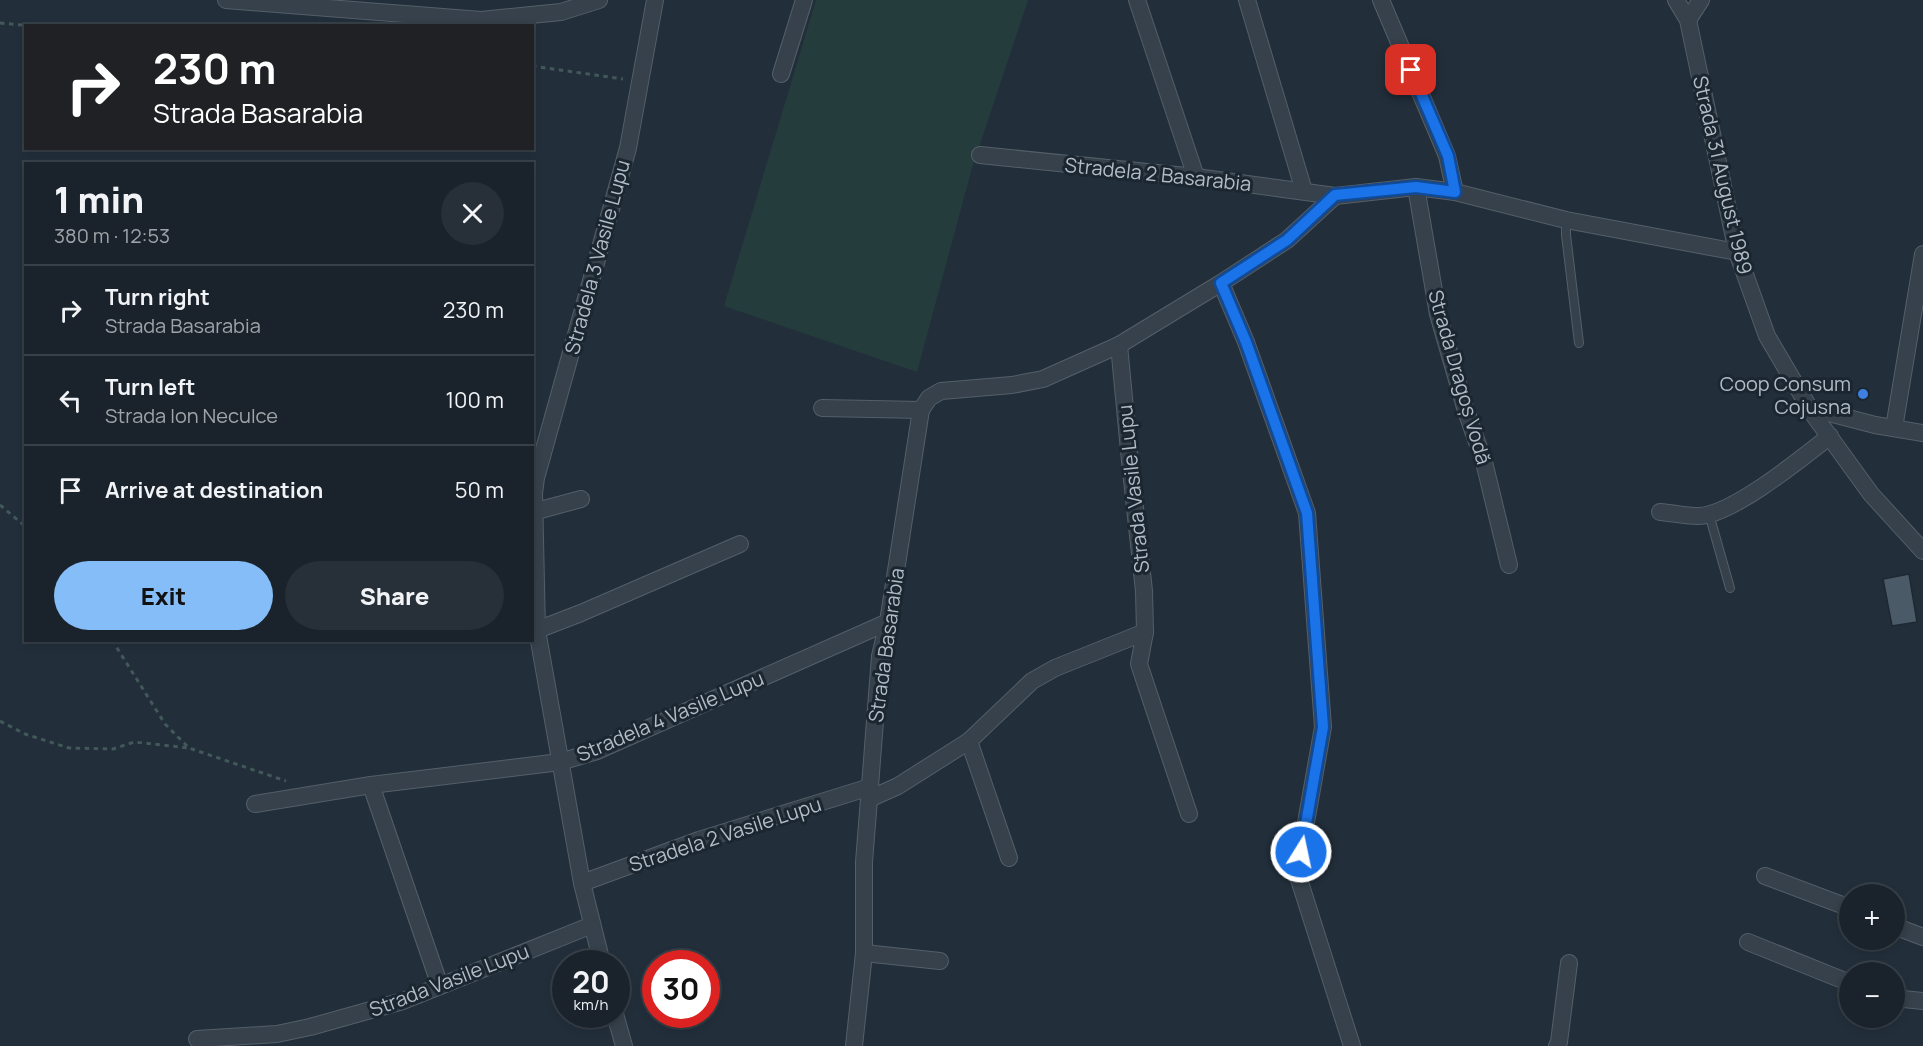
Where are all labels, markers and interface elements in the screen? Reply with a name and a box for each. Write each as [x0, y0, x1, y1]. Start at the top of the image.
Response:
text: 230 m [153, 39, 276, 97]
pin [1385, 44, 1436, 95]
icon: right [54, 48, 132, 126]
icon: arrive [1394, 53, 1427, 86]
street label: Strada 31 August 1989 [1687, 73, 1759, 277]
text: Strada Basarabia [153, 94, 363, 131]
street label: Stradela 2 Basarabia [1063, 151, 1253, 197]
street label: Stradela 3 Vasile Lupu [558, 157, 636, 357]
text: 1 min [54, 175, 144, 224]
button: close [441, 182, 504, 245]
text: 380 m · 12:53 [54, 222, 170, 249]
text: Turn right [105, 282, 210, 312]
street label: Strada Dragoș Vodă [1422, 287, 1498, 467]
icon: right [54, 294, 87, 327]
text: 230 m [443, 295, 504, 325]
text: Strada Basarabia [105, 312, 261, 339]
place label: Coop Consum Cojusna [1720, 370, 1851, 420]
text: Turn left [105, 372, 195, 402]
icon: left [54, 384, 87, 417]
text: 100 m [446, 385, 504, 415]
marker: Coop Consum Cojusna [1856, 387, 1870, 401]
text: Strada Ion Neculce [105, 402, 278, 429]
street label: Strada Vasile Lupu [1111, 404, 1155, 574]
icon: arrive [54, 474, 87, 507]
text: Arrive at destination [105, 475, 323, 505]
text: 50 m [455, 475, 504, 505]
button: Exit [54, 561, 273, 630]
button: Share [285, 561, 504, 630]
street label: Strada Basarabia [862, 566, 910, 724]
street label: Stradela 4 Vasile Lupu [572, 664, 768, 768]
street label: Stradela 2 Vasile Lupu [625, 790, 825, 878]
position arrow [1269, 820, 1333, 884]
map controls [1839, 884, 1905, 1028]
button: + [1839, 884, 1905, 950]
street label: Strada Vasile Lupu [365, 937, 533, 1023]
speed limit sign: 30 [642, 950, 720, 1028]
text: 20 [572, 961, 610, 1002]
button: − [1839, 962, 1905, 1028]
text: km/h [574, 994, 608, 1015]

